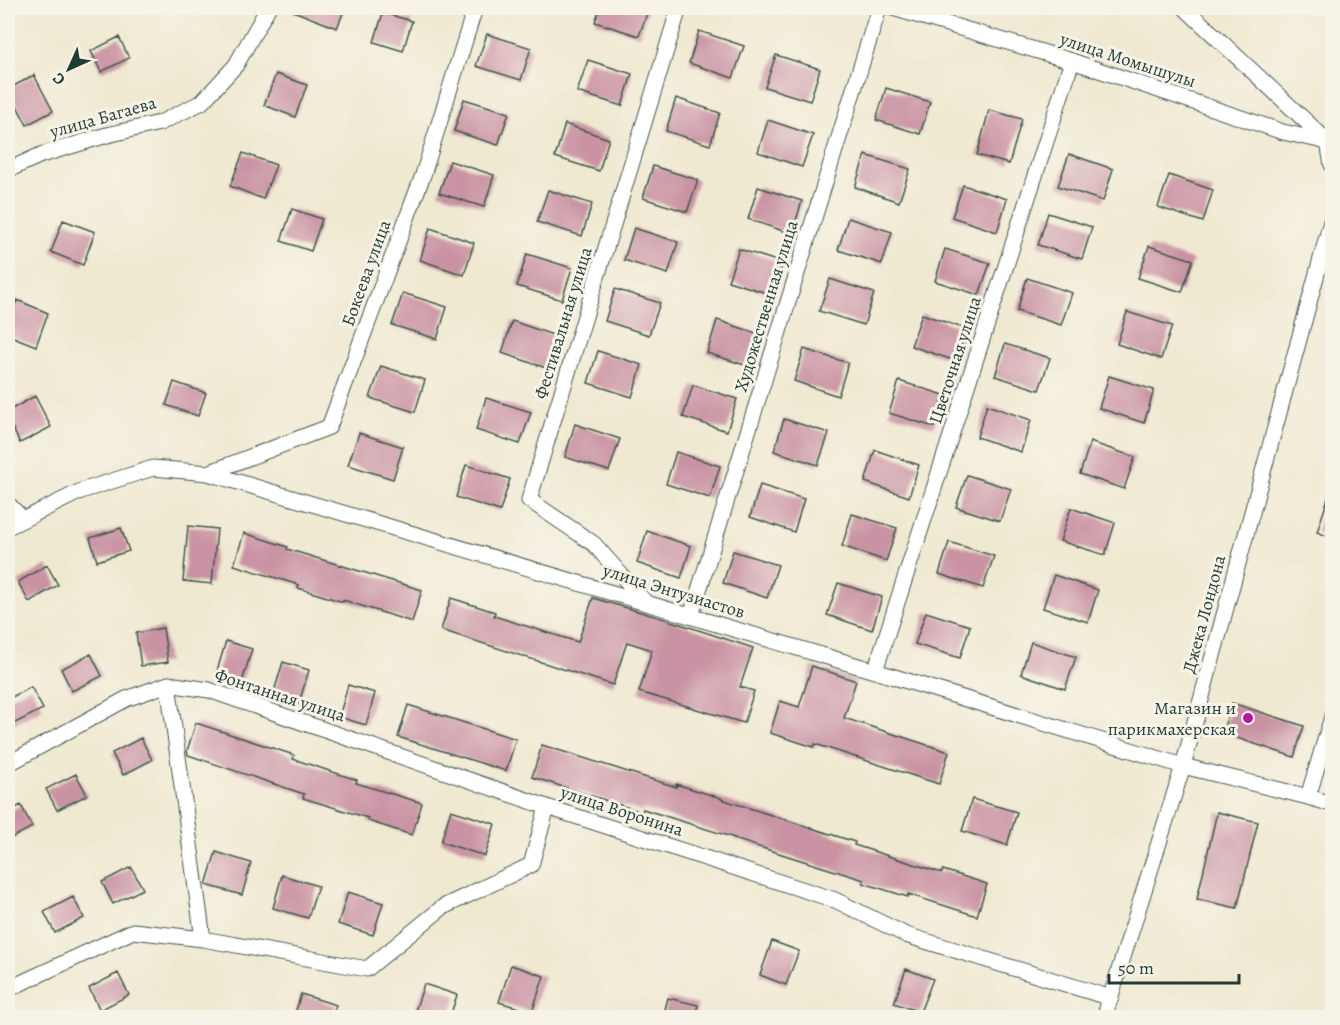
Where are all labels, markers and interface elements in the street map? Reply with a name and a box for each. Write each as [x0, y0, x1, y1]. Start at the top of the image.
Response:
street label: улица Момышулы [1056, 26, 1199, 93]
north arrow [39, 39, 99, 99]
text: С [48, 68, 70, 90]
street label: улица Багаева [46, 90, 160, 144]
street label: Бокеева улица [336, 216, 397, 330]
street label: Художественная улица [728, 217, 804, 395]
street label: Фестивальная улица [528, 243, 598, 402]
street label: Цветочная улица [923, 293, 987, 427]
street label: Джека Лондона [1177, 552, 1231, 676]
street label: улица Энтузиастов [599, 558, 748, 624]
street label: Фонтанная улица [212, 663, 349, 728]
place label: Магазин и парикмахерская [1108, 696, 1236, 741]
marker: Магазин и парикмахерская [1241, 711, 1255, 725]
street label: улица Воронина [557, 780, 687, 842]
scale bar [1109, 947, 1240, 985]
text: 50 m [1118, 956, 1154, 980]

